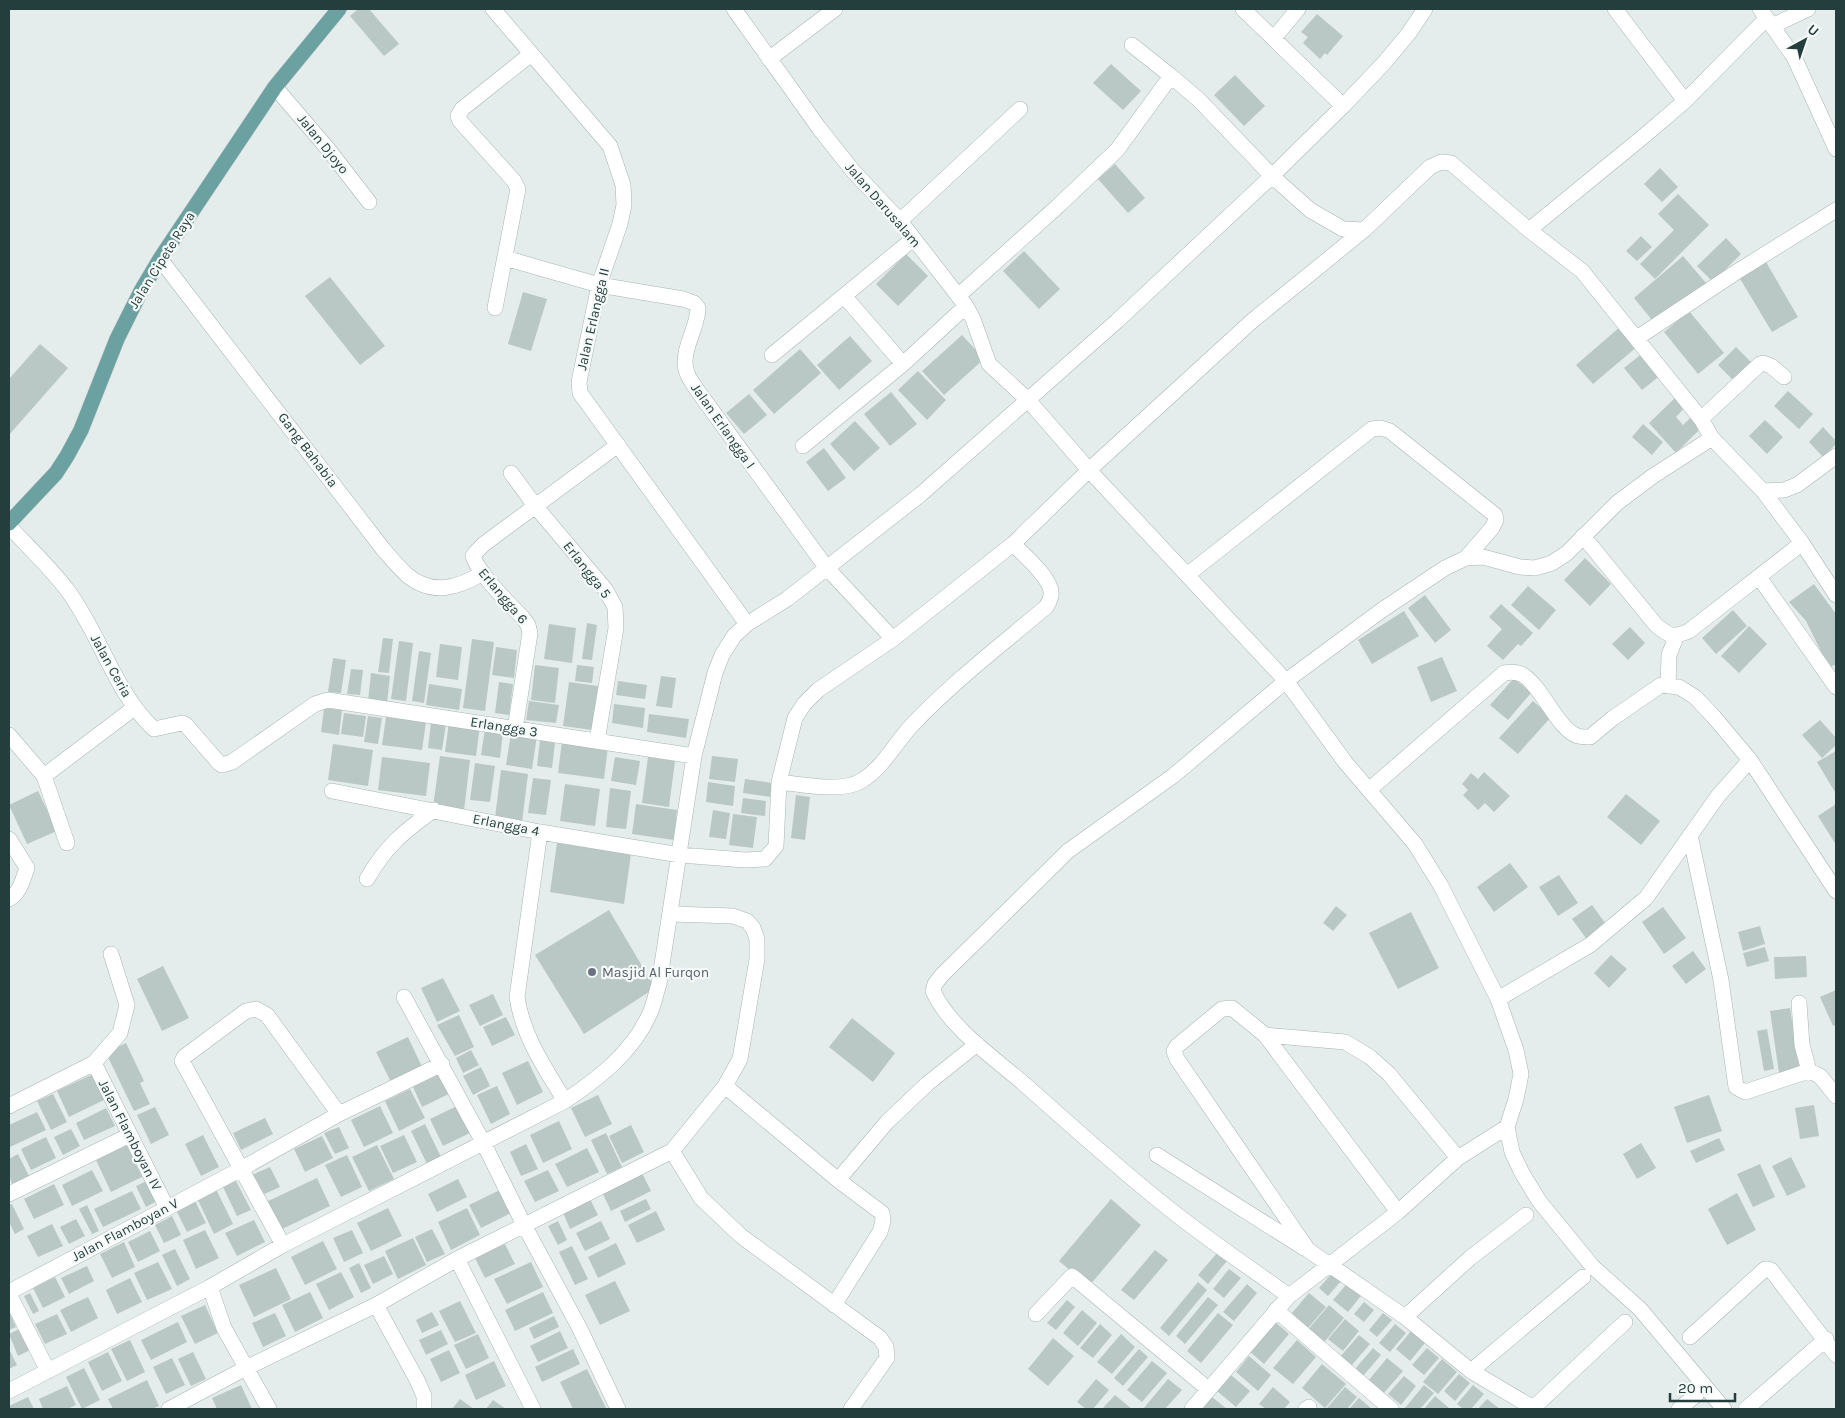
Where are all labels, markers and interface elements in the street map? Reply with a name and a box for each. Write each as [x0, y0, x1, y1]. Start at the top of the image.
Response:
north arrow [1780, 15, 1830, 65]
text: U [1804, 21, 1822, 40]
street label: Jalan Djoyo [294, 111, 352, 177]
street label: Jalan Darusalam [841, 159, 925, 251]
street label: Jalan Cipete Raya [125, 208, 199, 312]
street label: Jalan Erlangga II [573, 266, 613, 372]
street label: Jalan Erlangga I [687, 380, 759, 472]
street label: Gang Bahabia [274, 409, 342, 491]
street label: Erlangga 5 [559, 538, 615, 602]
street label: Erlangga 6 [475, 565, 531, 627]
street label: Jalan Ceria [87, 631, 135, 701]
street label: Erlangga 3 [469, 713, 539, 741]
street label: Erlangga 4 [471, 810, 541, 840]
place label: Masjid Al Furqon [602, 964, 709, 981]
marker: Masjid Al Furqon [586, 966, 598, 978]
street label: Jalan Flamboyan IV [95, 1077, 165, 1194]
street label: Jalan Flamboyan V [69, 1195, 181, 1265]
scale bar [1670, 1370, 1735, 1402]
text: 20 m [1678, 1379, 1713, 1397]

